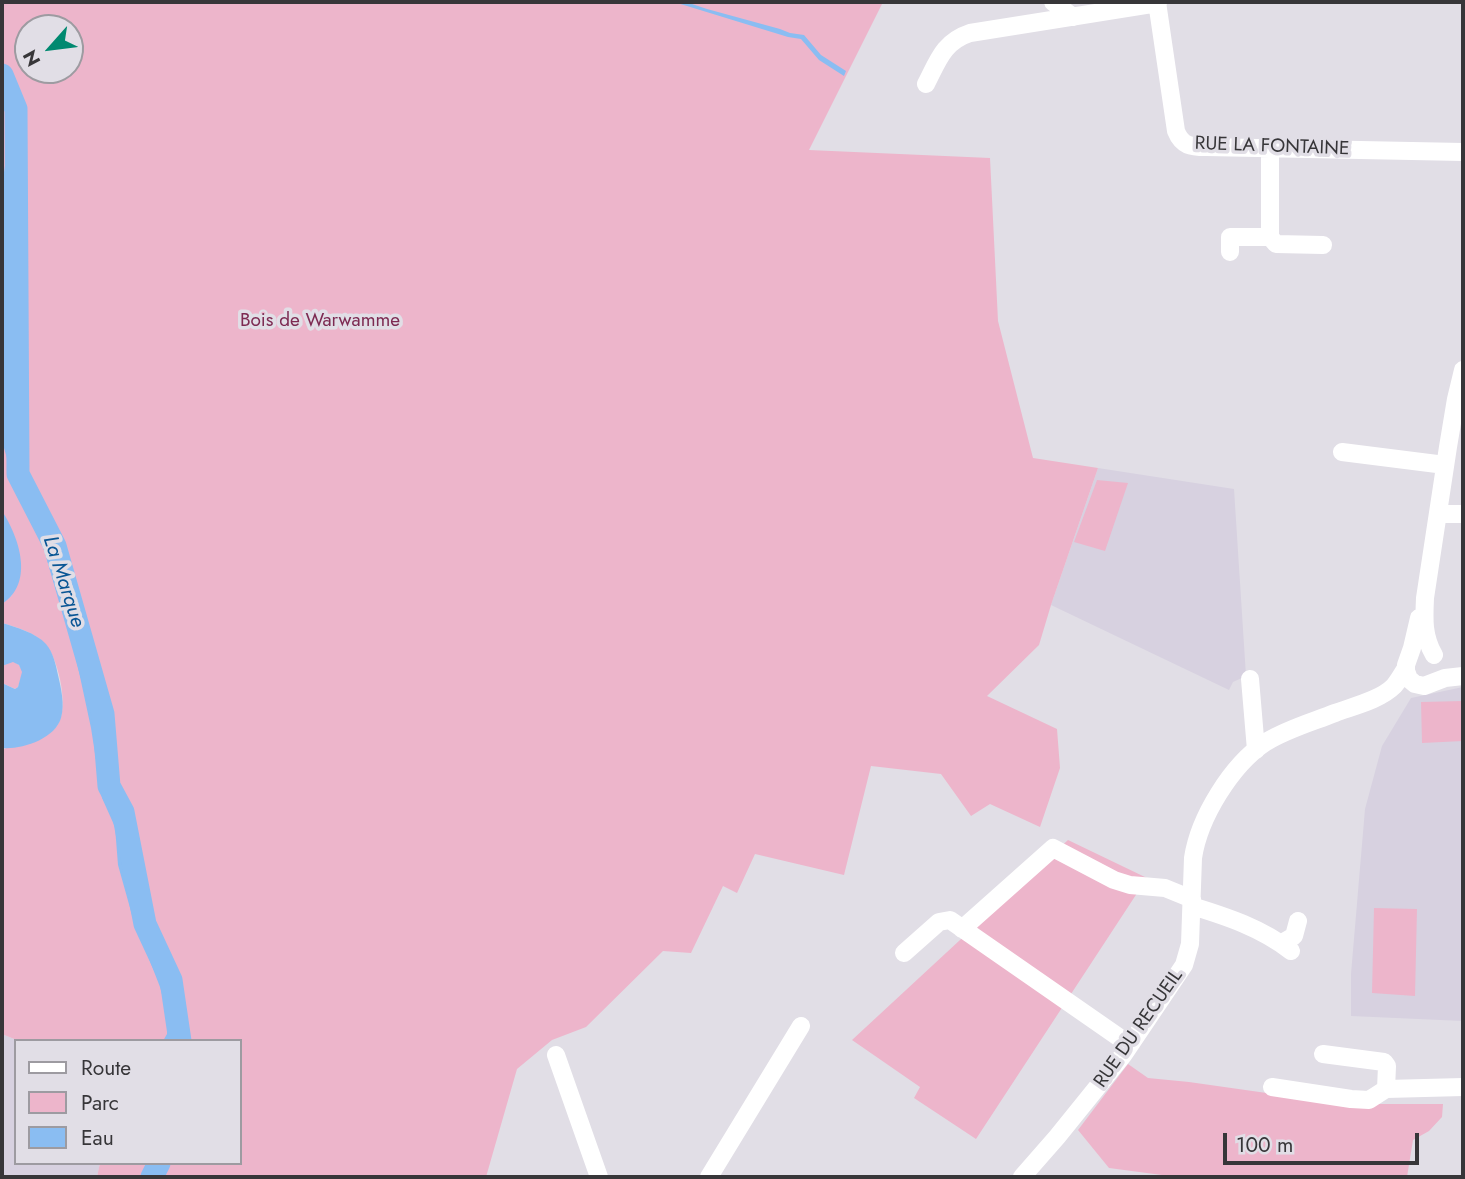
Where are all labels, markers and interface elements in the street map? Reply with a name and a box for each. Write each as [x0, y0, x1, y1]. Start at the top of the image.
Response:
north arrow [14, 14, 84, 84]
text: N [16, 45, 47, 71]
street label: RUE LA FONTAINE [1194, 133, 1350, 161]
park label: Bois de Warwamme [240, 310, 400, 332]
water label: La Marque [36, 533, 90, 631]
street label: RUE DU RECUEIL [1090, 966, 1188, 1092]
legend [14, 1039, 242, 1165]
text: Route [81, 1053, 131, 1083]
text: Parc [81, 1088, 119, 1118]
scale bar [1227, 1120, 1423, 1164]
text: Eau [81, 1123, 114, 1153]
text: 100 m [1236, 1130, 1293, 1160]

